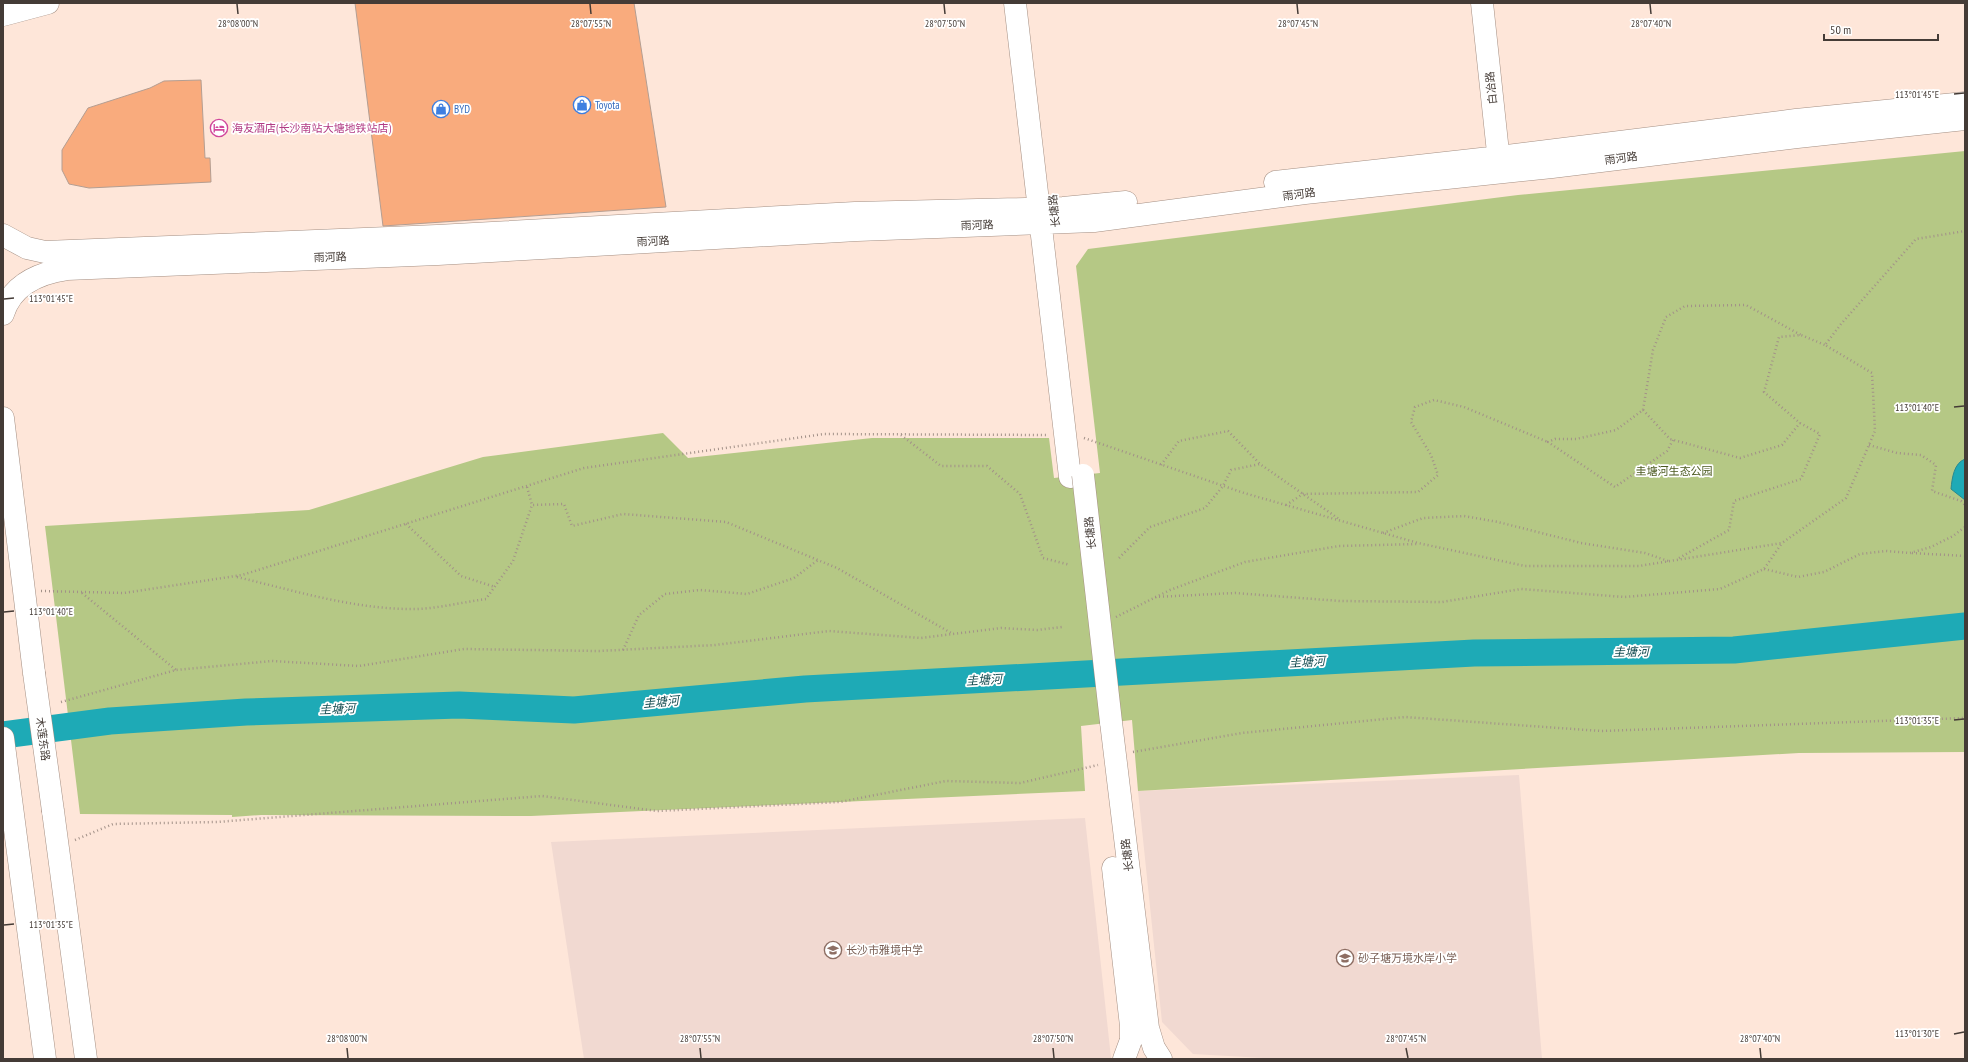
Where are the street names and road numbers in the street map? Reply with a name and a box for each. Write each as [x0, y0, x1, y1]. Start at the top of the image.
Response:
street label: 白冶路 [1482, 71, 1500, 105]
street label: 雨河路 [1604, 149, 1638, 167]
street label: 雨河路 [1282, 185, 1316, 203]
street label: 长塘路 [1045, 194, 1063, 228]
street label: 雨河路 [960, 217, 994, 233]
street label: 雨河路 [636, 233, 670, 249]
street label: 雨河路 [313, 249, 347, 265]
street label: 长塘路 [1081, 516, 1099, 550]
street label: 木莲东路 [33, 716, 53, 762]
street label: 长塘路 [1118, 838, 1136, 872]

